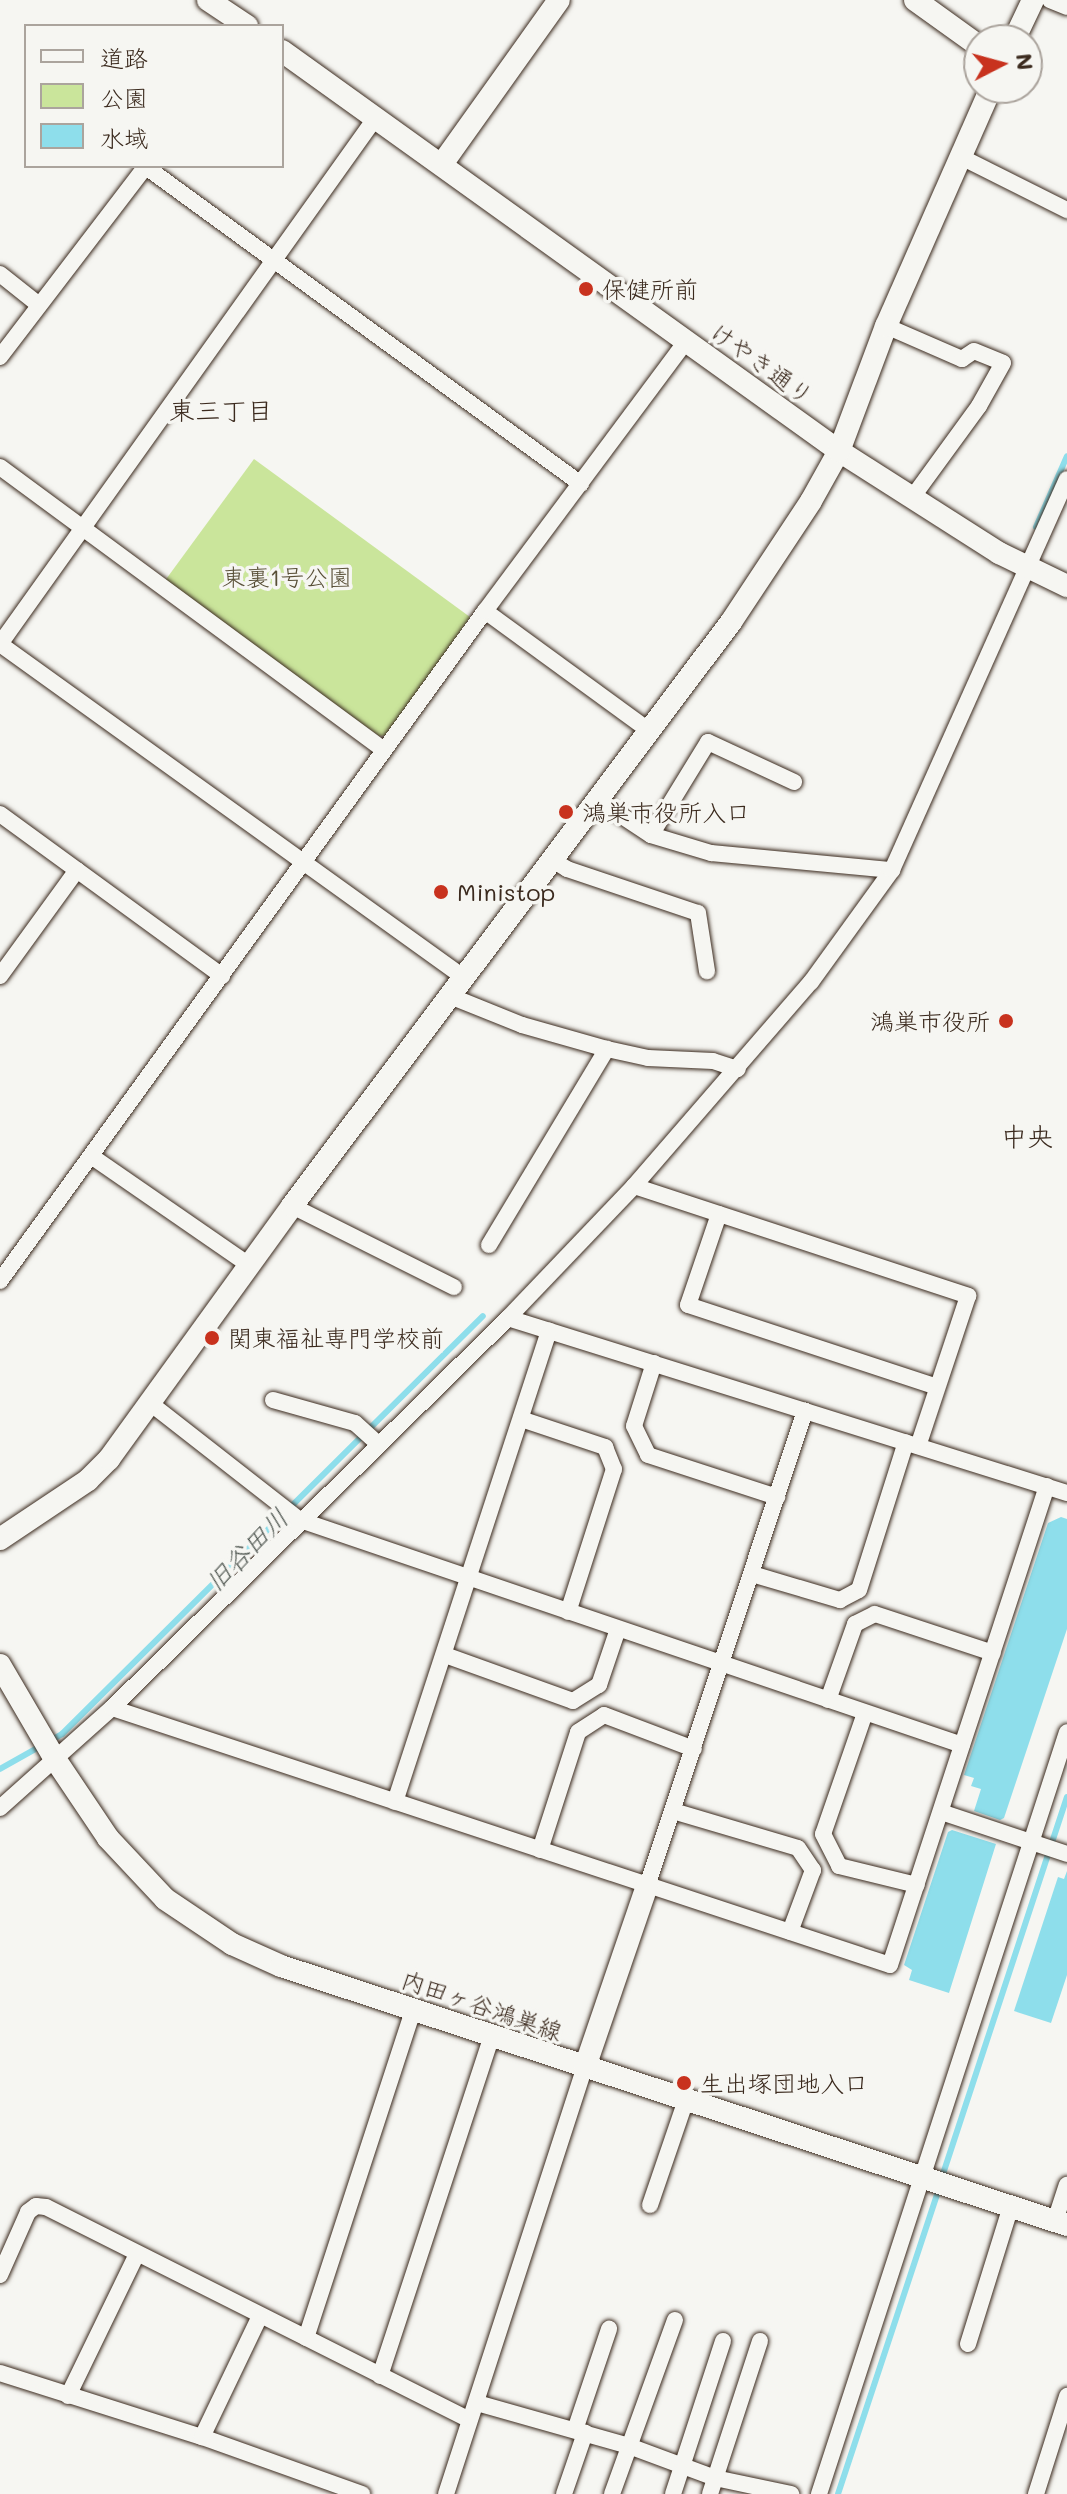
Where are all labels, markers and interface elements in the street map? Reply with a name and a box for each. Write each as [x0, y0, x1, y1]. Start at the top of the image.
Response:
legend [24, 24, 284, 168]
north arrow [963, 24, 1043, 104]
text: 道路 [100, 42, 148, 73]
text: N [1010, 52, 1041, 71]
text: 公園 [100, 82, 148, 113]
text: 水域 [100, 122, 148, 153]
place label: 保健所前 [602, 275, 698, 303]
marker: 保健所前 [577, 280, 595, 298]
street label: けやき通り [705, 316, 819, 410]
district label: 東三丁目 [169, 395, 273, 427]
park label: 東裏1号公園 [222, 563, 352, 591]
place label: 鴻巣市役所入口 [582, 798, 750, 826]
marker: 鴻巣市役所入口 [557, 803, 575, 821]
place label: Ministop [457, 878, 555, 906]
marker: Ministop [432, 883, 450, 901]
place label: 鴻巣市役所 [870, 1007, 990, 1035]
marker: 鴻巣市役所 [997, 1012, 1015, 1030]
district label: 中央 [1001, 1121, 1053, 1153]
place label: 関東福祉専門学校前 [228, 1324, 444, 1352]
marker: 関東福祉専門学校前 [203, 1329, 221, 1347]
water label: 旧谷田川 [199, 1502, 295, 1598]
street label: 内田ヶ谷鴻巣線 [398, 1964, 566, 2046]
place label: 生出塚団地入口 [700, 2069, 868, 2097]
marker: 生出塚団地入口 [675, 2074, 693, 2092]

